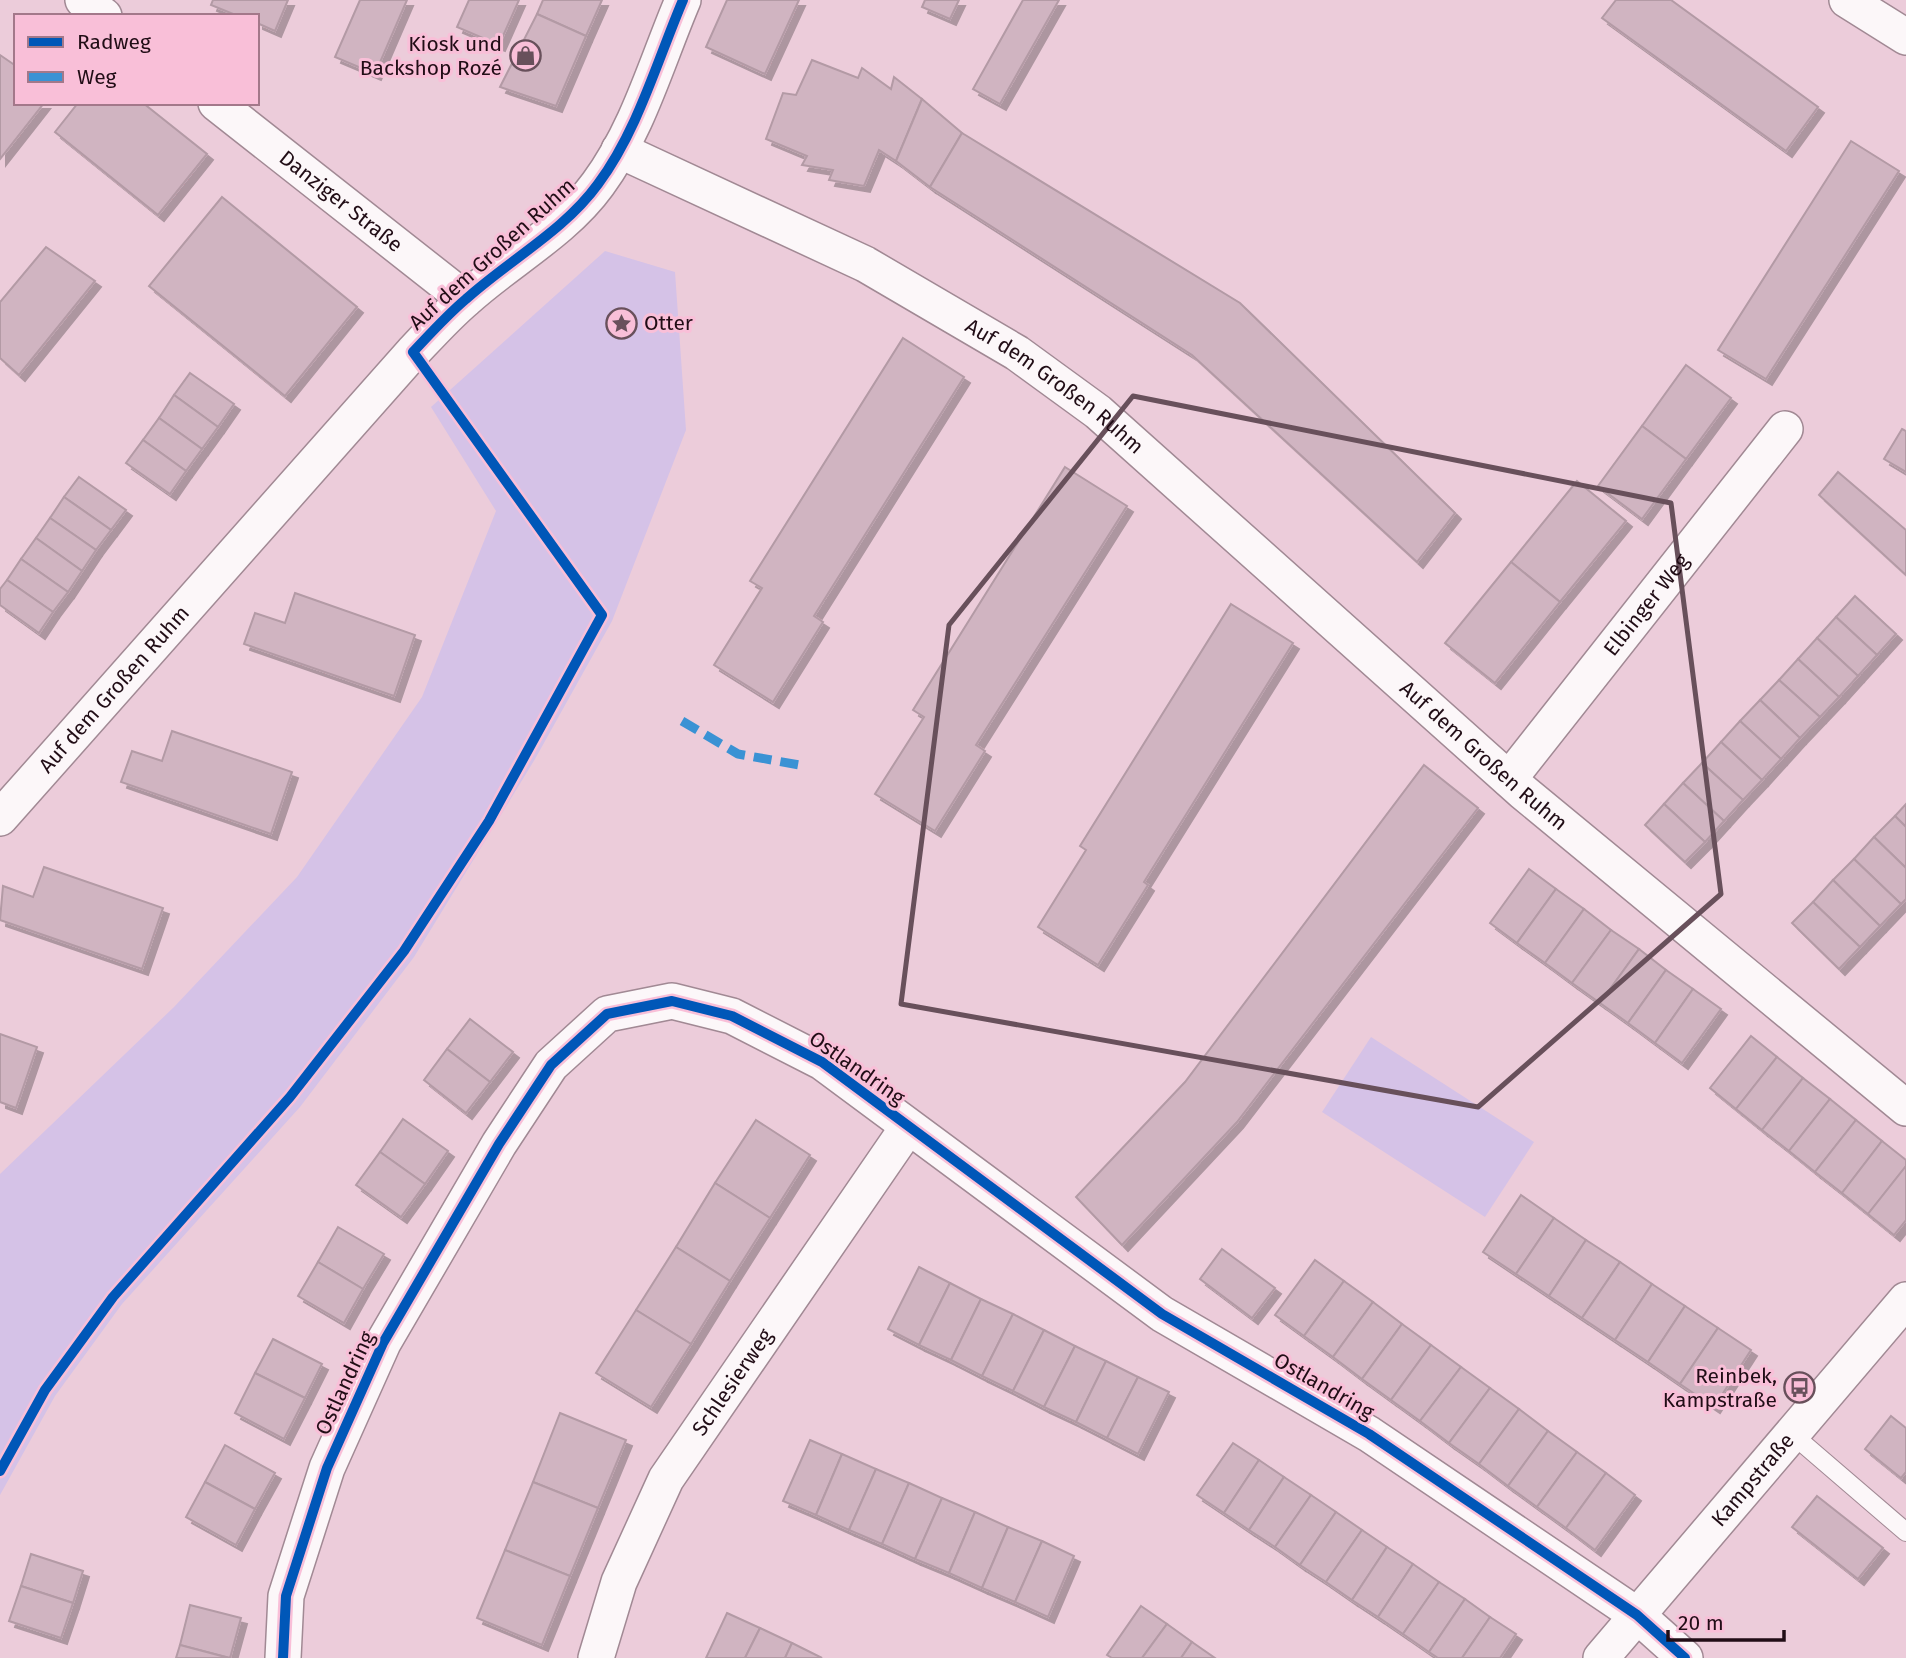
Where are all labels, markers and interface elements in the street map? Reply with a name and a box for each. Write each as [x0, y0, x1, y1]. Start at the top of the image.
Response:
legend [14, 14, 259, 105]
text: Radweg [77, 29, 151, 55]
place label: Kiosk und Backshop Rozé [360, 31, 502, 81]
shop icon: Kiosk und Backshop Rozé [508, 39, 542, 73]
text: Weg [77, 64, 117, 90]
street label: Danziger Straße [274, 145, 408, 258]
street label: Auf dem Großen Ruhm [404, 173, 580, 335]
place icon: Otter [604, 306, 638, 340]
place label: Otter [644, 310, 693, 336]
street label: Auf dem Großen Ruhm [961, 313, 1149, 460]
street label: Elbinger Weg [1598, 548, 1695, 661]
street label: Auf dem Großen Ruhm [33, 600, 195, 778]
street label: Auf dem Großen Ruhm [1394, 675, 1573, 836]
street label: Ostlandring [804, 1025, 910, 1111]
street label: Schlesierweg [687, 1324, 778, 1441]
street label: Ostlandring [310, 1327, 380, 1439]
street label: Ostlandring [1269, 1347, 1379, 1425]
place label: Reinbek, Kampstraße [1663, 1363, 1777, 1413]
bus stop icon: Reinbek, Kampstraße [1783, 1371, 1817, 1405]
street label: Kampstraße [1706, 1428, 1800, 1532]
scale bar [1668, 1598, 1784, 1642]
text: 20 m [1678, 1610, 1724, 1636]

